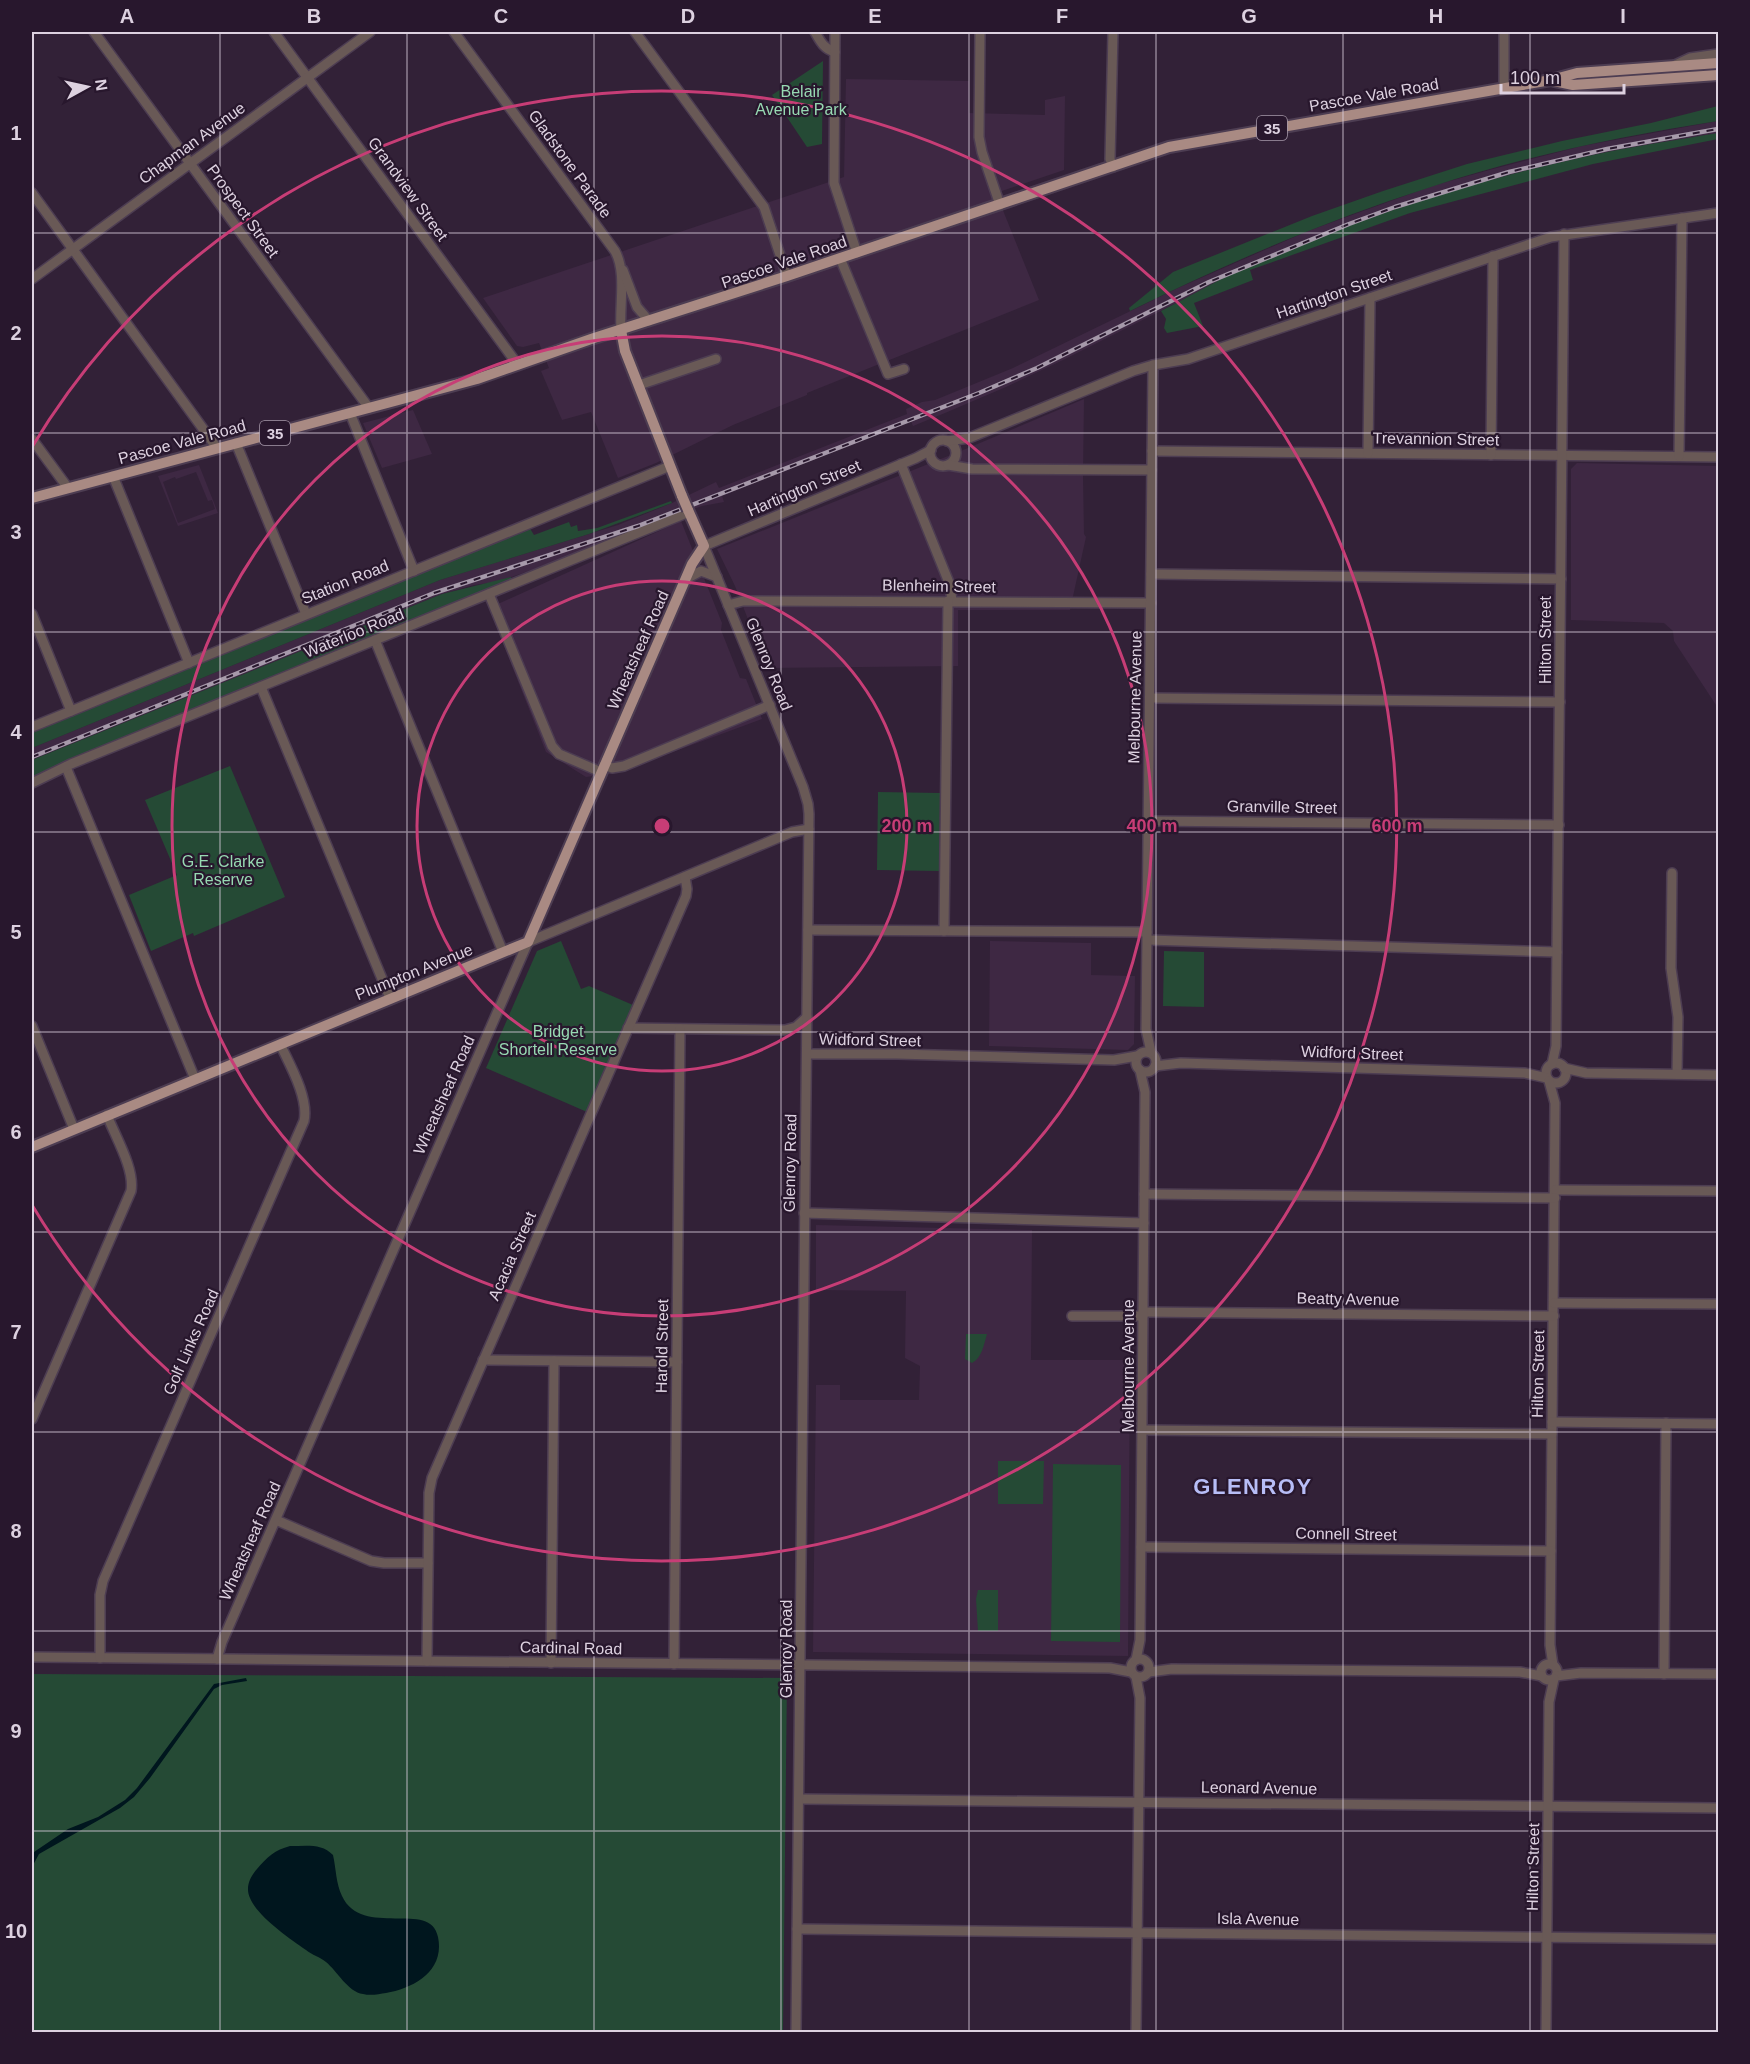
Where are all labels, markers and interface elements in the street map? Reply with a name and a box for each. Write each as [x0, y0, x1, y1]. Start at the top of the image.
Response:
text: A [120, 5, 134, 27]
text: B [307, 5, 321, 27]
text: C [494, 5, 508, 27]
text: D [681, 5, 695, 27]
text: E [868, 5, 882, 27]
text: F [1056, 5, 1068, 27]
text: G [1241, 5, 1257, 27]
text: H [1429, 5, 1443, 27]
text: I [1620, 5, 1626, 27]
north arrow [57, 57, 117, 117]
scale bar [1501, 57, 1624, 95]
text: 100 m [1510, 68, 1560, 88]
street label: Pascoe Vale Road [1308, 75, 1440, 115]
text: N [92, 78, 111, 92]
park label: Belair Avenue Park [755, 83, 848, 118]
street label: Chapman Avenue [136, 99, 248, 187]
street label: Gladstone Parade [525, 107, 615, 221]
road number: 35 [1257, 116, 1287, 140]
text: 1 [10, 122, 22, 144]
street label: Grandview Street [365, 134, 452, 244]
street label: Prospect Street [204, 161, 283, 261]
street label: Pascoe Vale Road [719, 233, 849, 291]
street label: Hartington Street [1274, 266, 1394, 322]
text: 2 [10, 322, 22, 344]
street label: Pascoe Vale Road [116, 417, 248, 467]
road number: 35 [260, 421, 290, 445]
street label: Trevannion Street [1373, 429, 1500, 449]
street label: Hartington Street [745, 456, 864, 519]
text: 3 [10, 521, 22, 543]
street label: Station Road [299, 557, 391, 607]
street label: Blenheim Street [882, 577, 997, 596]
street label: Wheatsheaf Road [604, 588, 672, 712]
street label: Hilton Street [1537, 595, 1554, 684]
street label: Waterloo Road [302, 605, 406, 661]
street label: Glenroy Road [743, 615, 795, 713]
street label: Melbourne Avenue [1125, 630, 1145, 764]
text: 4 [10, 721, 22, 743]
street label: Granville Street [1227, 798, 1338, 816]
centre of rings [652, 816, 672, 836]
text: 200 m [881, 816, 933, 836]
text: 400 m [1126, 816, 1178, 836]
text: 600 m [1371, 816, 1423, 836]
park label: G.E. Clarke Reserve [182, 853, 264, 888]
text: 5 [10, 921, 22, 943]
street label: Plumpton Avenue [353, 941, 475, 1003]
park label: Bridget Shortell Reserve [499, 1023, 617, 1058]
street label: Widford Street [819, 1031, 922, 1049]
street label: Wheatsheaf Road [410, 1033, 478, 1157]
street label: Widford Street [1301, 1043, 1404, 1063]
street label: Glenroy Road [781, 1113, 799, 1213]
text: 6 [10, 1121, 22, 1143]
street label: Acacia Street [485, 1209, 539, 1303]
street label: Golf Links Road [160, 1287, 222, 1397]
street label: Beatty Avenue [1296, 1290, 1400, 1308]
street label: Harold Street [653, 1298, 671, 1393]
street label: Melbourne Avenue [1120, 1299, 1137, 1433]
text: 7 [10, 1321, 22, 1343]
street label: Hilton Street [1529, 1329, 1547, 1418]
district label: GLENROY [1193, 1474, 1313, 1499]
street label: Wheatsheaf Road [216, 1479, 284, 1603]
text: 8 [10, 1520, 22, 1542]
street label: Connell Street [1295, 1525, 1397, 1543]
street label: Glenroy Road [778, 1600, 795, 1698]
street label: Cardinal Road [520, 1639, 622, 1657]
text: 9 [10, 1720, 22, 1742]
street label: Leonard Avenue [1201, 1778, 1317, 1798]
street label: Hilton Street [1524, 1822, 1542, 1911]
street label: Isla Avenue [1217, 1910, 1299, 1928]
text: 10 [5, 1920, 27, 1942]

